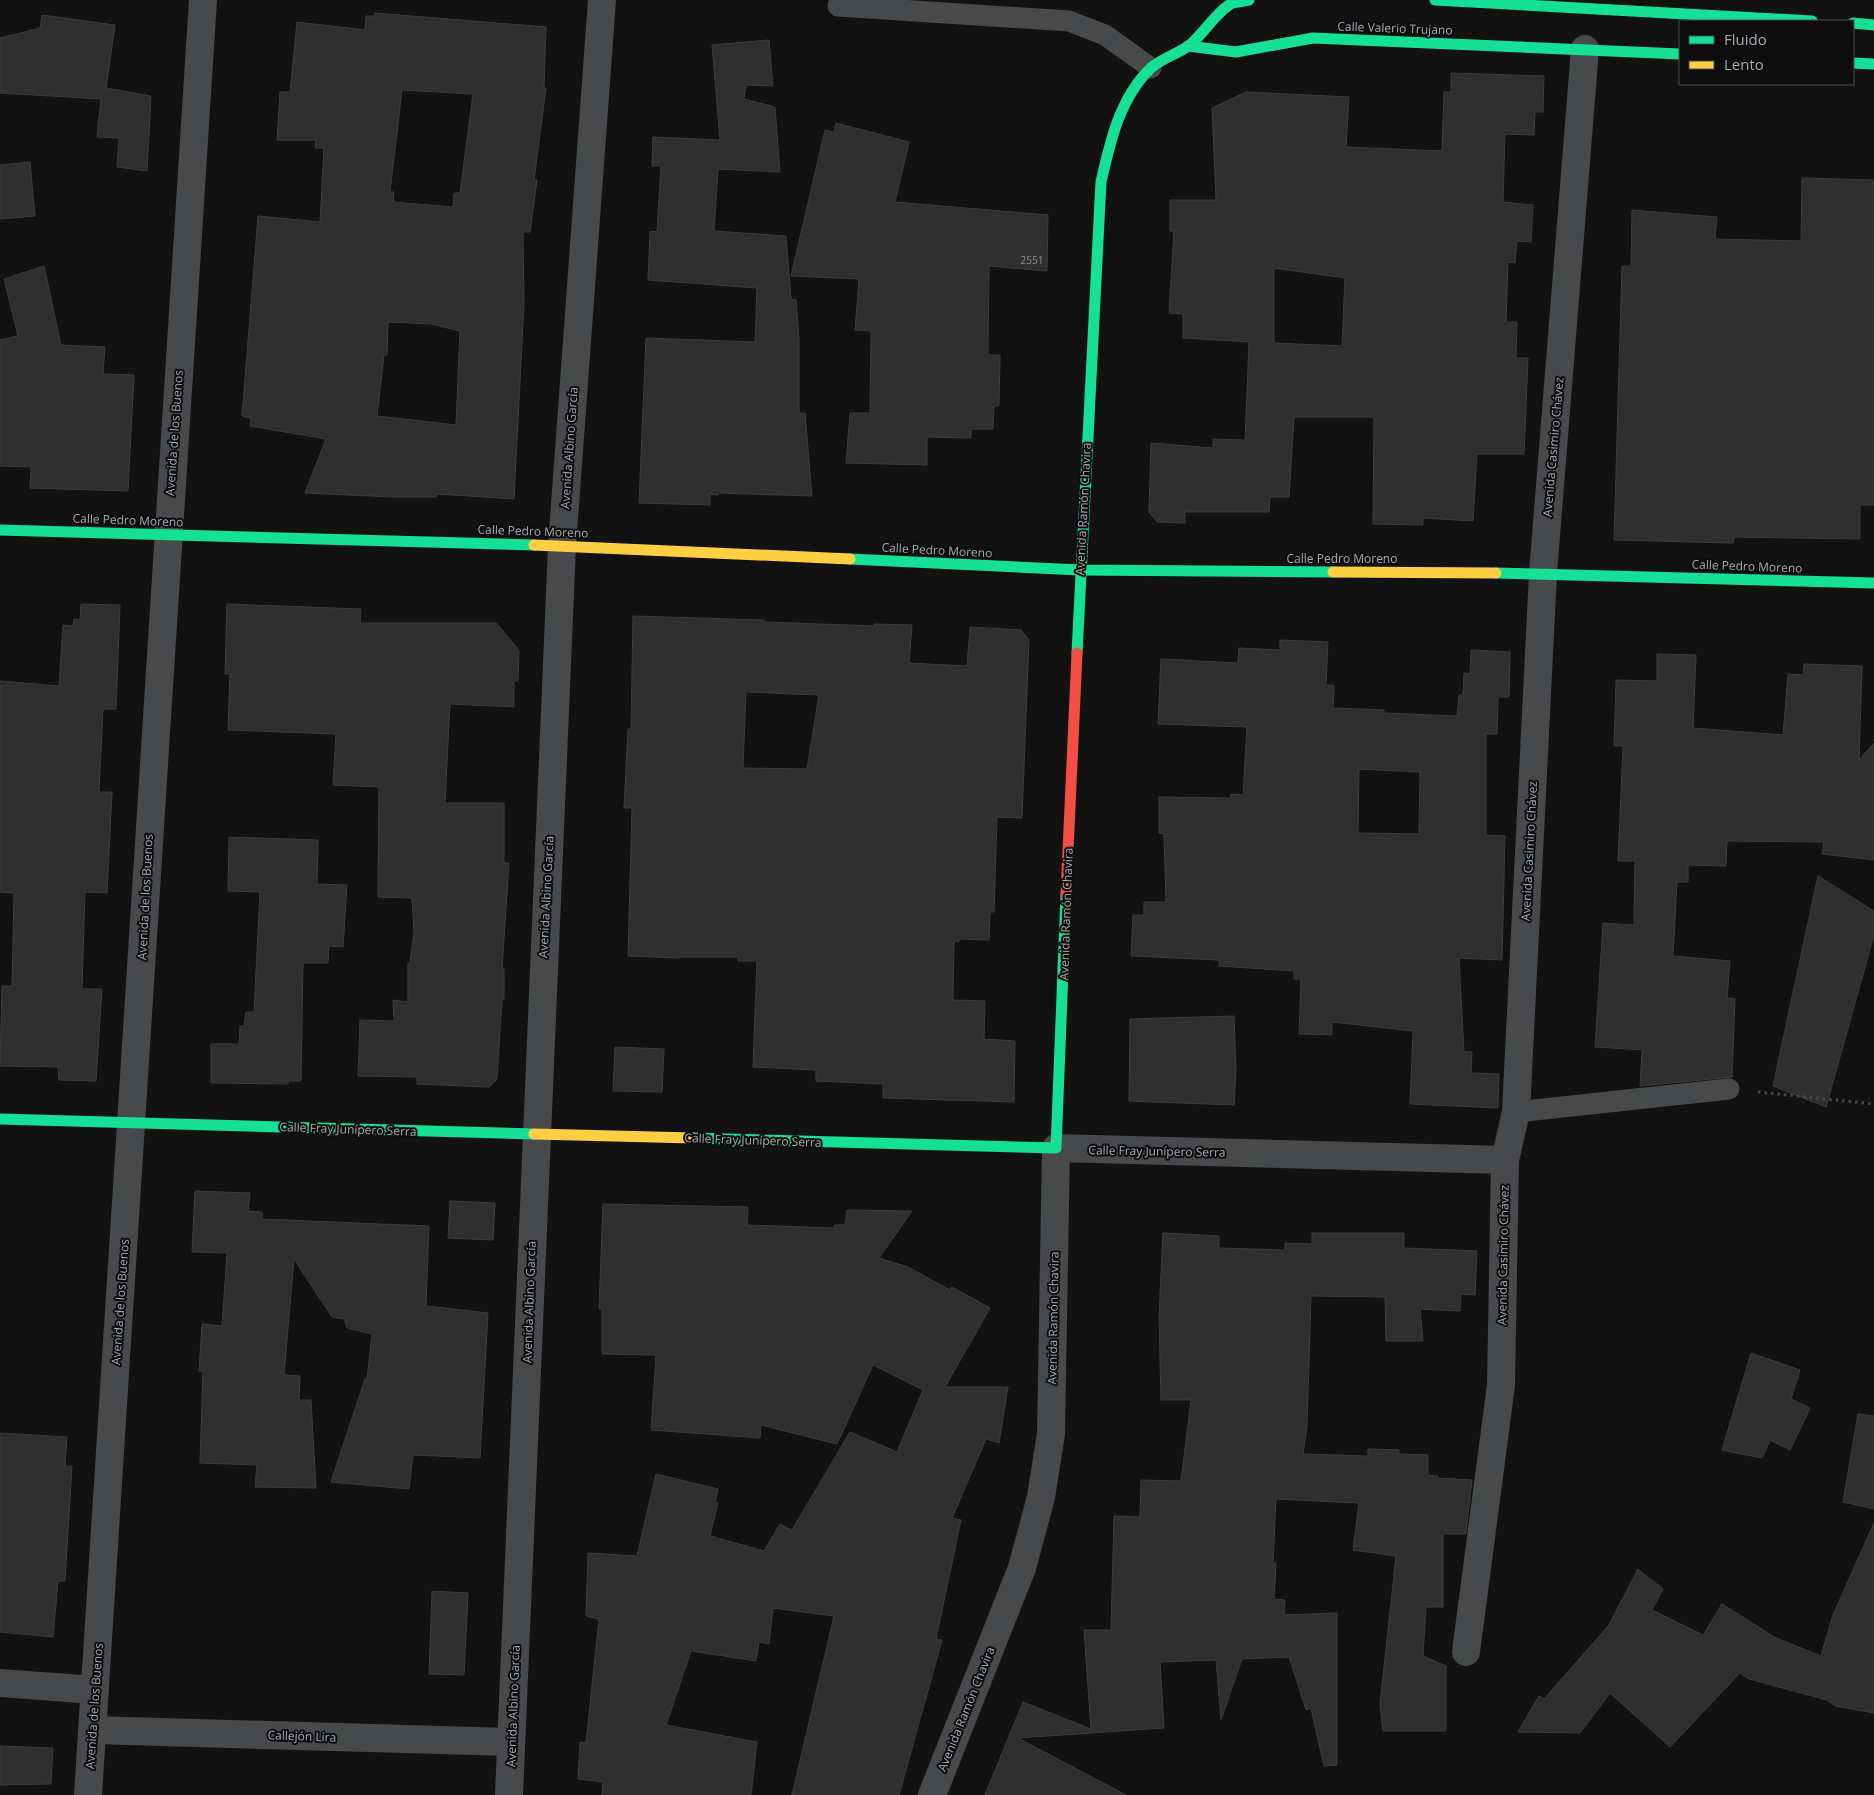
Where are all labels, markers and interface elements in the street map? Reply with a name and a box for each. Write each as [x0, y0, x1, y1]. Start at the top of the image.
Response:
street label: Calle Valerio Trujano [1337, 17, 1453, 39]
legend [1679, 20, 1854, 85]
text: Fluido [1724, 29, 1767, 49]
text: Lento [1724, 54, 1764, 74]
house number: 2551 [1021, 253, 1043, 267]
street label: Avenida de los Buenos [161, 369, 187, 497]
street label: Avenida Casimiro Chávez [1538, 376, 1568, 518]
street label: Avenida Albino García [556, 386, 582, 510]
street label: Avenida Ramón Chavira [1071, 442, 1095, 576]
street label: Calle Pedro Moreno [72, 510, 184, 530]
street label: Calle Pedro Moreno [477, 521, 589, 541]
street label: Calle Pedro Moreno [881, 539, 993, 561]
street label: Calle Pedro Moreno [1287, 550, 1397, 567]
street label: Calle Pedro Moreno [1691, 556, 1803, 576]
street label: Avenida Casimiro Chávez [1517, 780, 1541, 921]
street label: Avenida de los Buenos [133, 833, 157, 960]
street label: Avenida Albino García [534, 836, 558, 958]
street label: Avenida Ramón Chavira [1055, 847, 1077, 981]
street label: Calle Fray Junípero Serra [279, 1118, 417, 1140]
street label: Calle Fray Junípero Serra [684, 1129, 822, 1151]
street label: Calle Fray Junípero Serra [1088, 1141, 1226, 1161]
street label: Avenida Casimiro Chávez [1493, 1184, 1513, 1325]
street label: Avenida de los Buenos [107, 1238, 133, 1366]
street label: Avenida Albino García [518, 1241, 540, 1363]
street label: Avenida Ramón Chavira [1043, 1251, 1063, 1385]
street label: Avenida de los Buenos [81, 1642, 107, 1770]
street label: Avenida Ramón Chavira [933, 1644, 999, 1774]
street label: Avenida Albino García [502, 1645, 524, 1767]
street label: Callejón Lira [267, 1726, 337, 1746]

